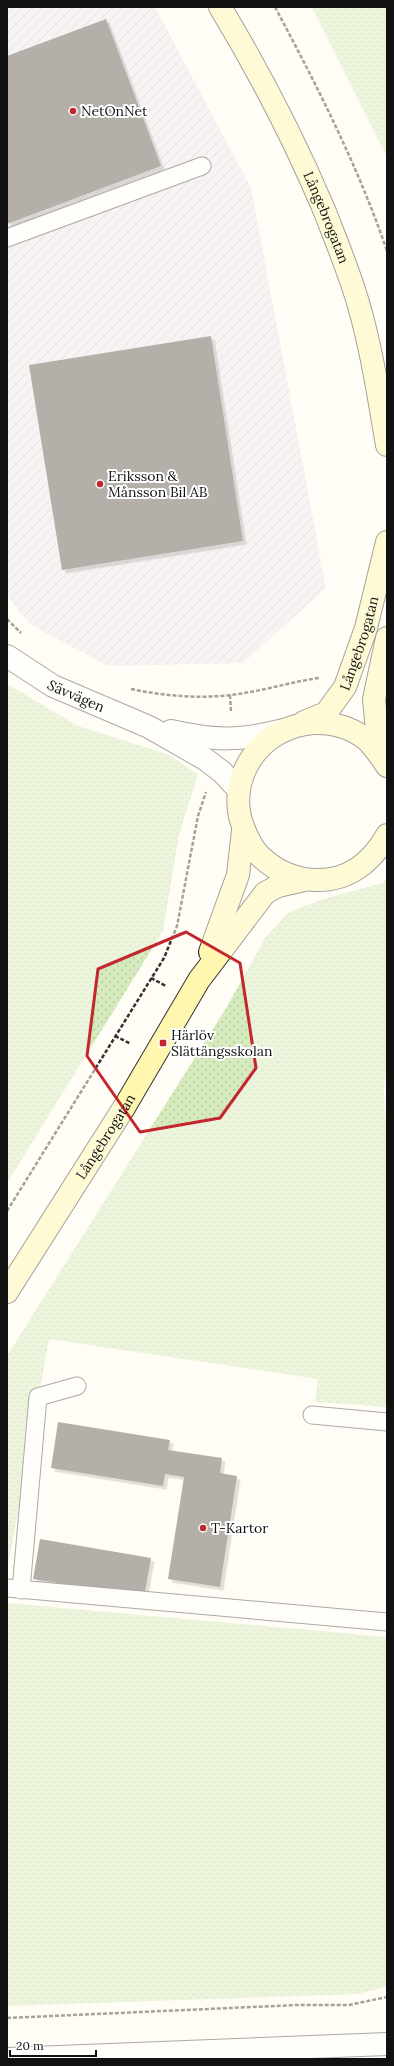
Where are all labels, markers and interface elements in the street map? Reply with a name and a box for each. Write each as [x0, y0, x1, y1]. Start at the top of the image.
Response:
place label: NetOnNet [81, 102, 148, 120]
marker: NetOnNet [68, 106, 78, 116]
street label: Långebrogatan [299, 169, 353, 266]
place label: Eriksson & Månsson Bil AB [108, 467, 208, 501]
marker: Eriksson & Månsson Bil AB [95, 479, 105, 489]
street label: Långebrogatan [336, 594, 383, 693]
street label: Sävvägen [44, 676, 108, 716]
place label: Härlöv Slättängsskolan [171, 1026, 273, 1060]
marker: Härlöv Slättängsskolan [158, 1038, 168, 1048]
street label: Långebrogatan [72, 1090, 139, 1183]
place label: T-Kartor [211, 1519, 268, 1537]
marker: T-Kartor [198, 1523, 208, 1533]
scale bar [10, 2032, 96, 2058]
text: 20 m [16, 2038, 44, 2053]

